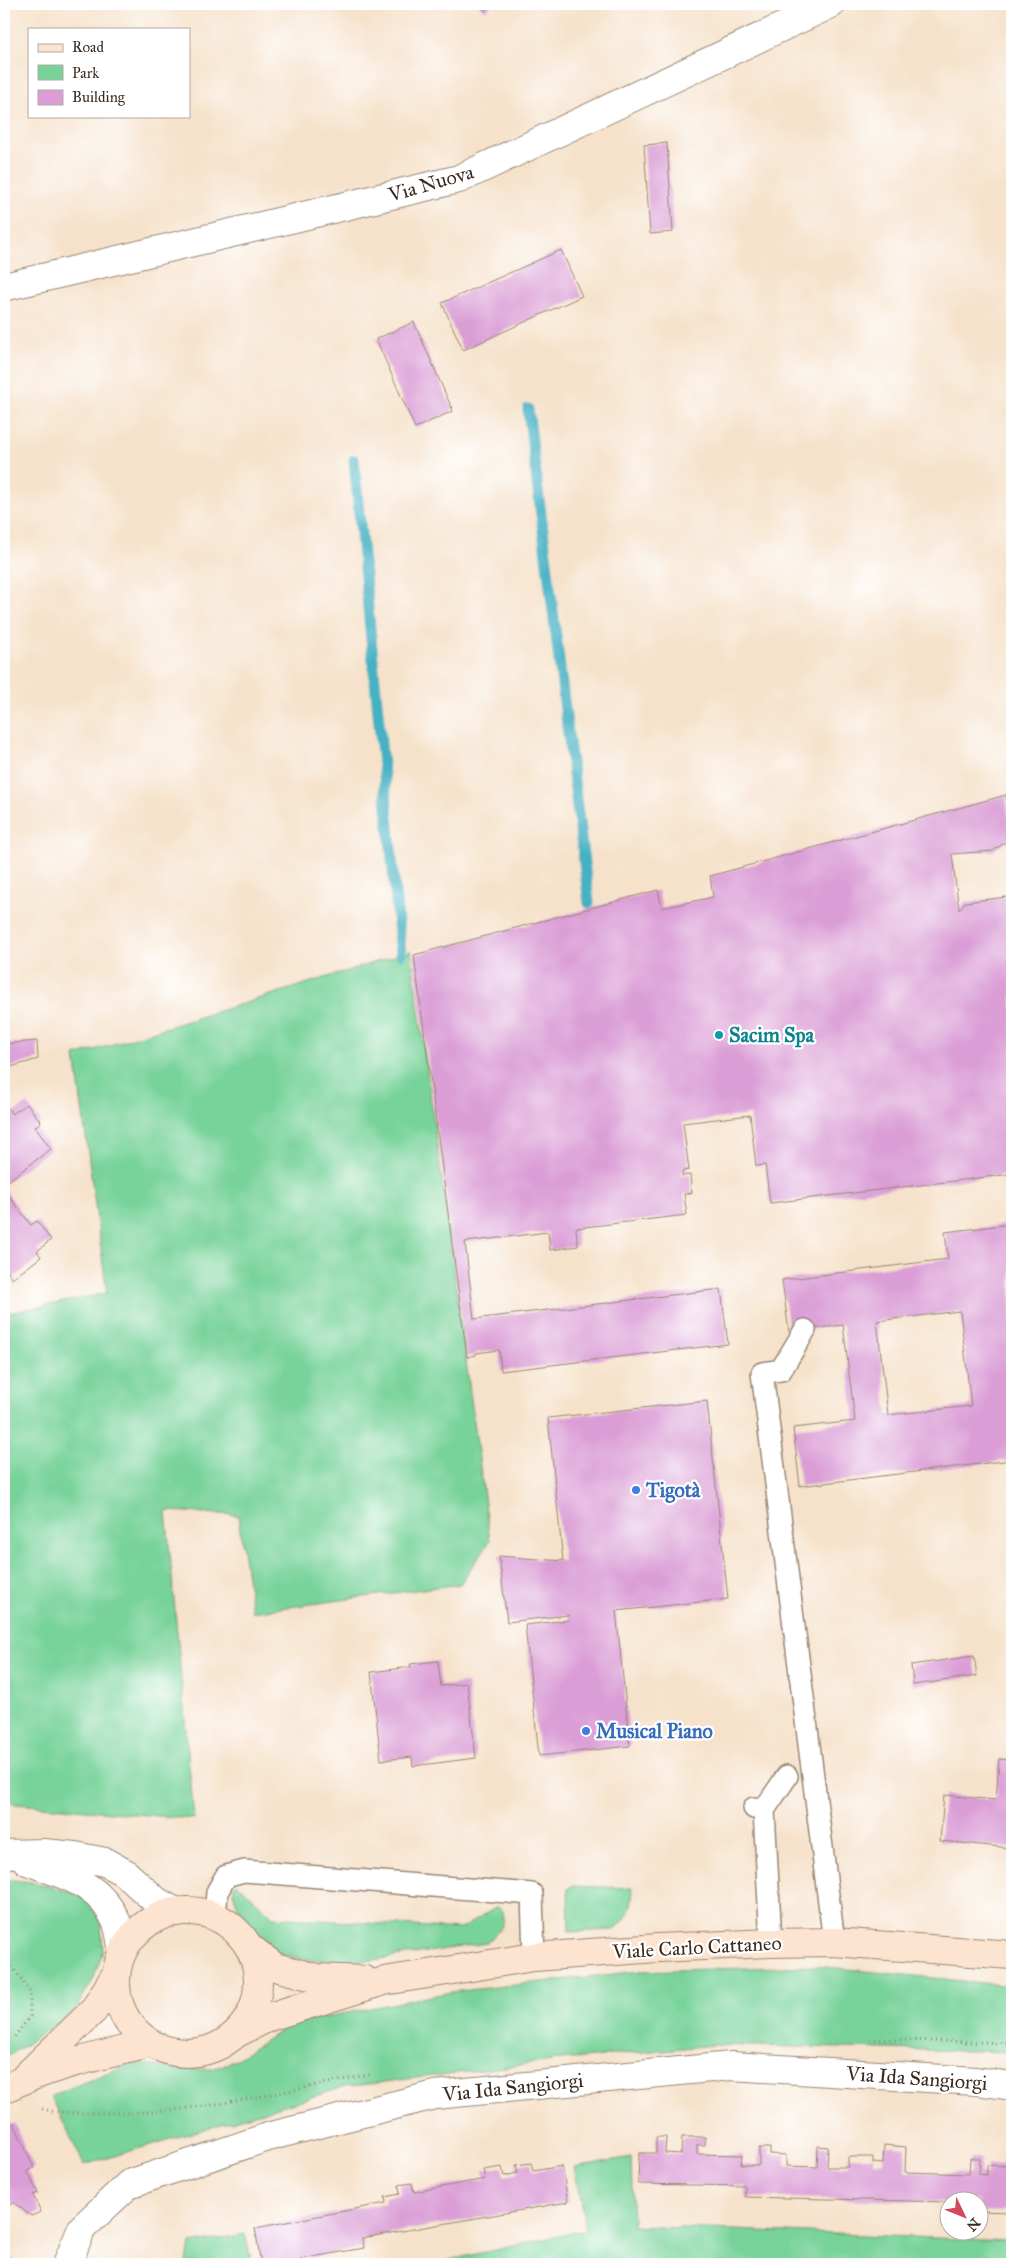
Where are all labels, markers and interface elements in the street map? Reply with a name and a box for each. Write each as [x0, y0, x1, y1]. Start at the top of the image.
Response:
legend [28, 28, 190, 118]
text: Road [72, 38, 104, 56]
text: Park [72, 64, 99, 82]
text: Building [72, 88, 126, 106]
street label: Via Nuova [385, 159, 477, 207]
place label: Sacim Spa [729, 1023, 815, 1048]
marker: Sacim Spa [713, 1029, 725, 1041]
place label: Tigotà [645, 1478, 701, 1503]
marker: Tigotà [630, 1484, 642, 1496]
place label: Musical Piano [596, 1719, 713, 1743]
marker: Musical Piano [580, 1725, 592, 1737]
street label: Viale Carlo Cattaneo [611, 1931, 782, 1963]
street label: Via Ida Sangiorgi [845, 2061, 989, 2096]
street label: Via Ida Sangiorgi [441, 2068, 585, 2107]
north arrow [938, 2190, 988, 2240]
text: N [963, 2214, 983, 2235]

